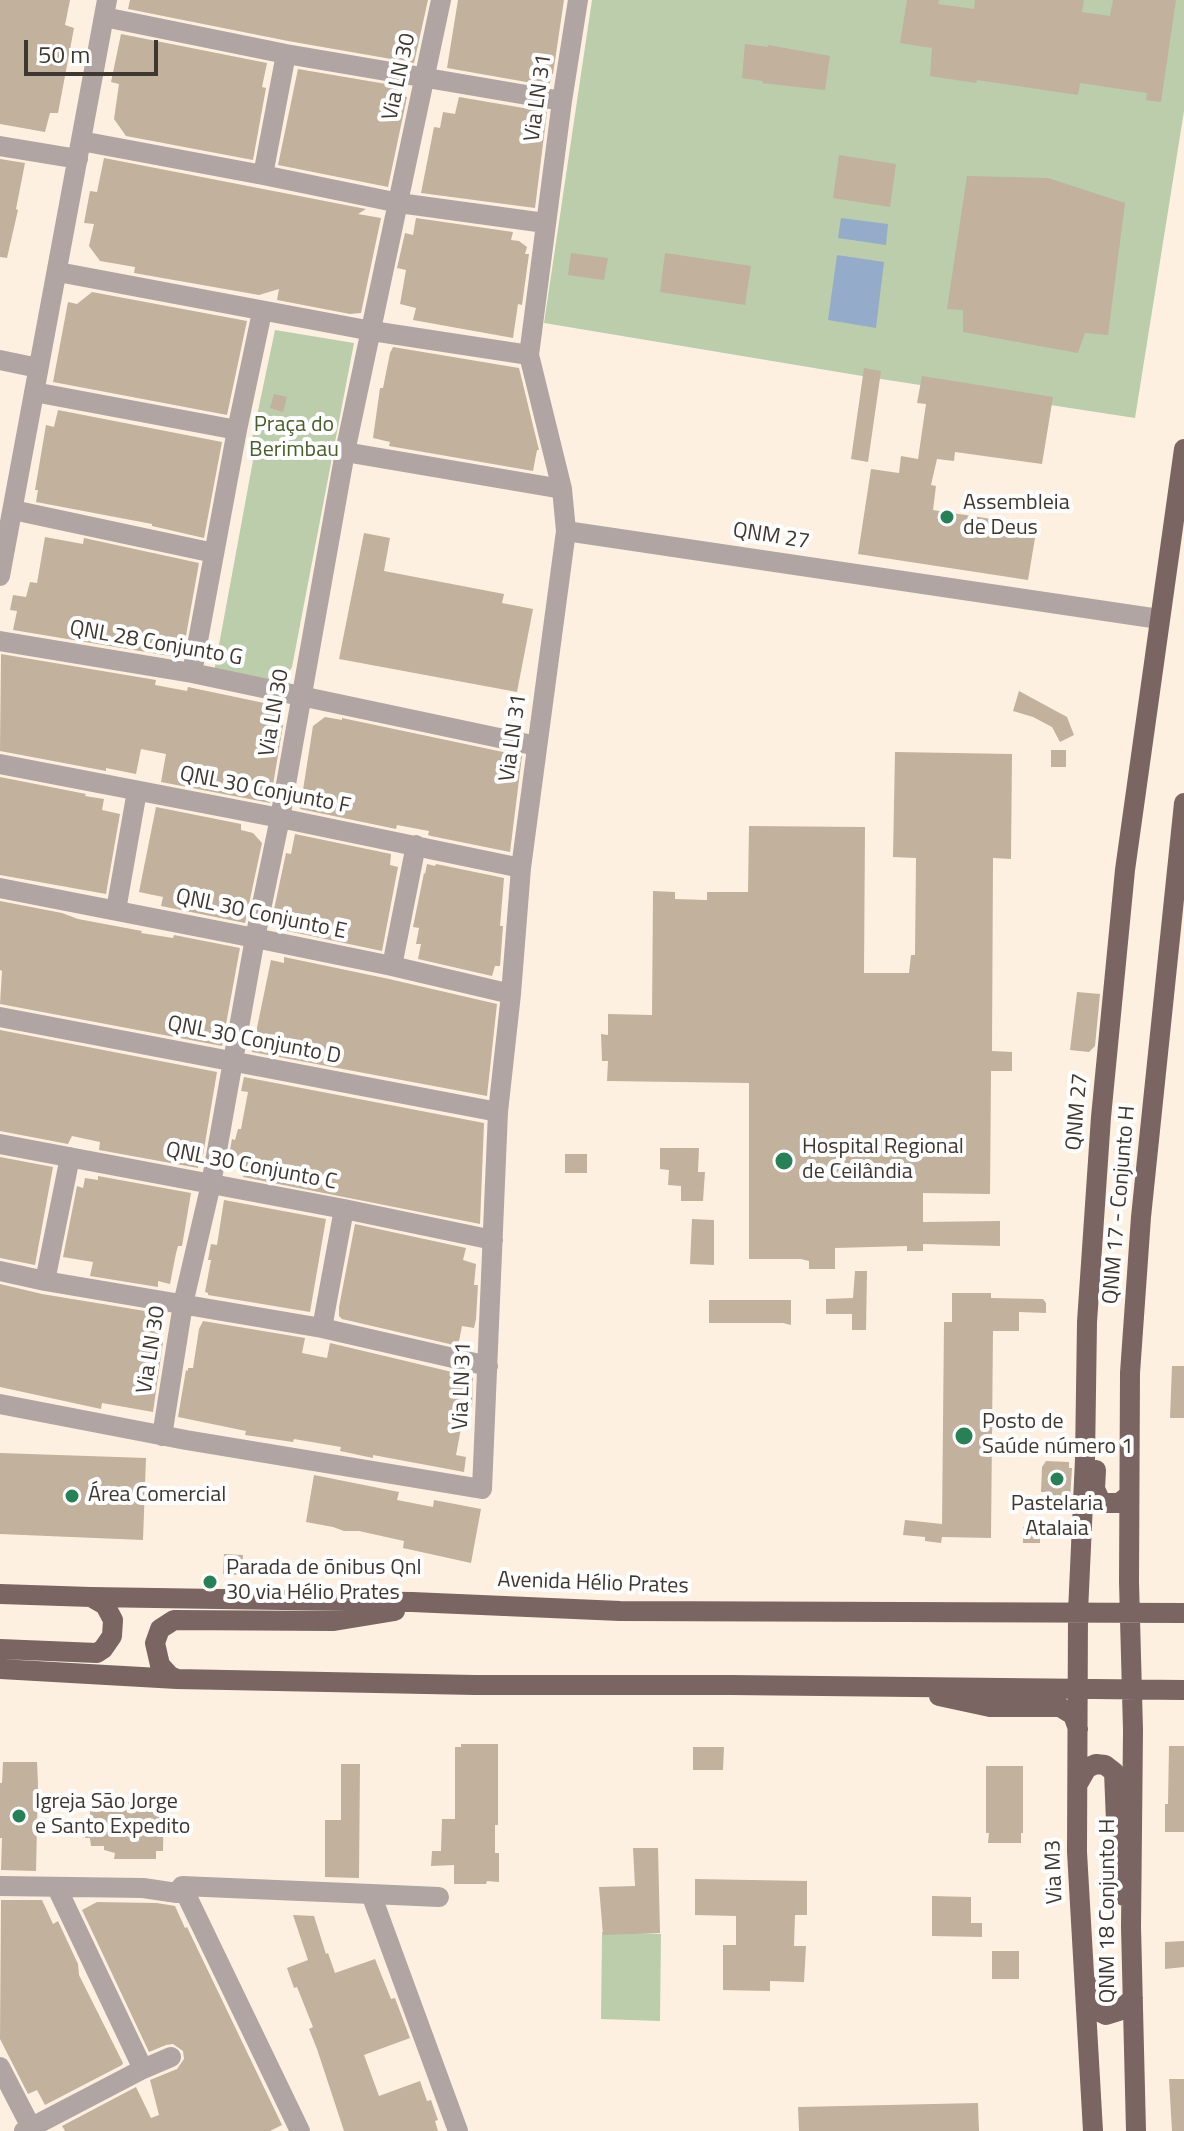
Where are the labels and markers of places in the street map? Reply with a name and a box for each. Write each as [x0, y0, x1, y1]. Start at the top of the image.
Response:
place label: Assembleia de Deus [963, 491, 1070, 542]
marker: Assembleia de Deus [938, 508, 956, 526]
place label: Hospital Regional de Ceilândia [802, 1135, 964, 1186]
marker: Hospital Regional de Ceilândia [773, 1150, 795, 1172]
place label: Posto de Saúde número 1 [982, 1410, 1133, 1462]
marker: Posto de Saúde número 1 [953, 1425, 975, 1447]
marker: Pastelaria Atalaia [1048, 1470, 1066, 1488]
place label: Área Comercial [88, 1483, 226, 1509]
marker: Área Comercial [63, 1487, 81, 1505]
place label: Pastelaria Atalaia [1011, 1492, 1103, 1544]
place label: Parada de õnibus Qnl 30 via Hélio Prates [226, 1556, 422, 1608]
marker: Parada de õnibus Qnl 30 via Hélio Prates [201, 1573, 219, 1591]
place label: Igreja São Jorge e Santo Expedito [35, 1790, 190, 1842]
marker: Igreja São Jorge e Santo Expedito [10, 1807, 28, 1825]

